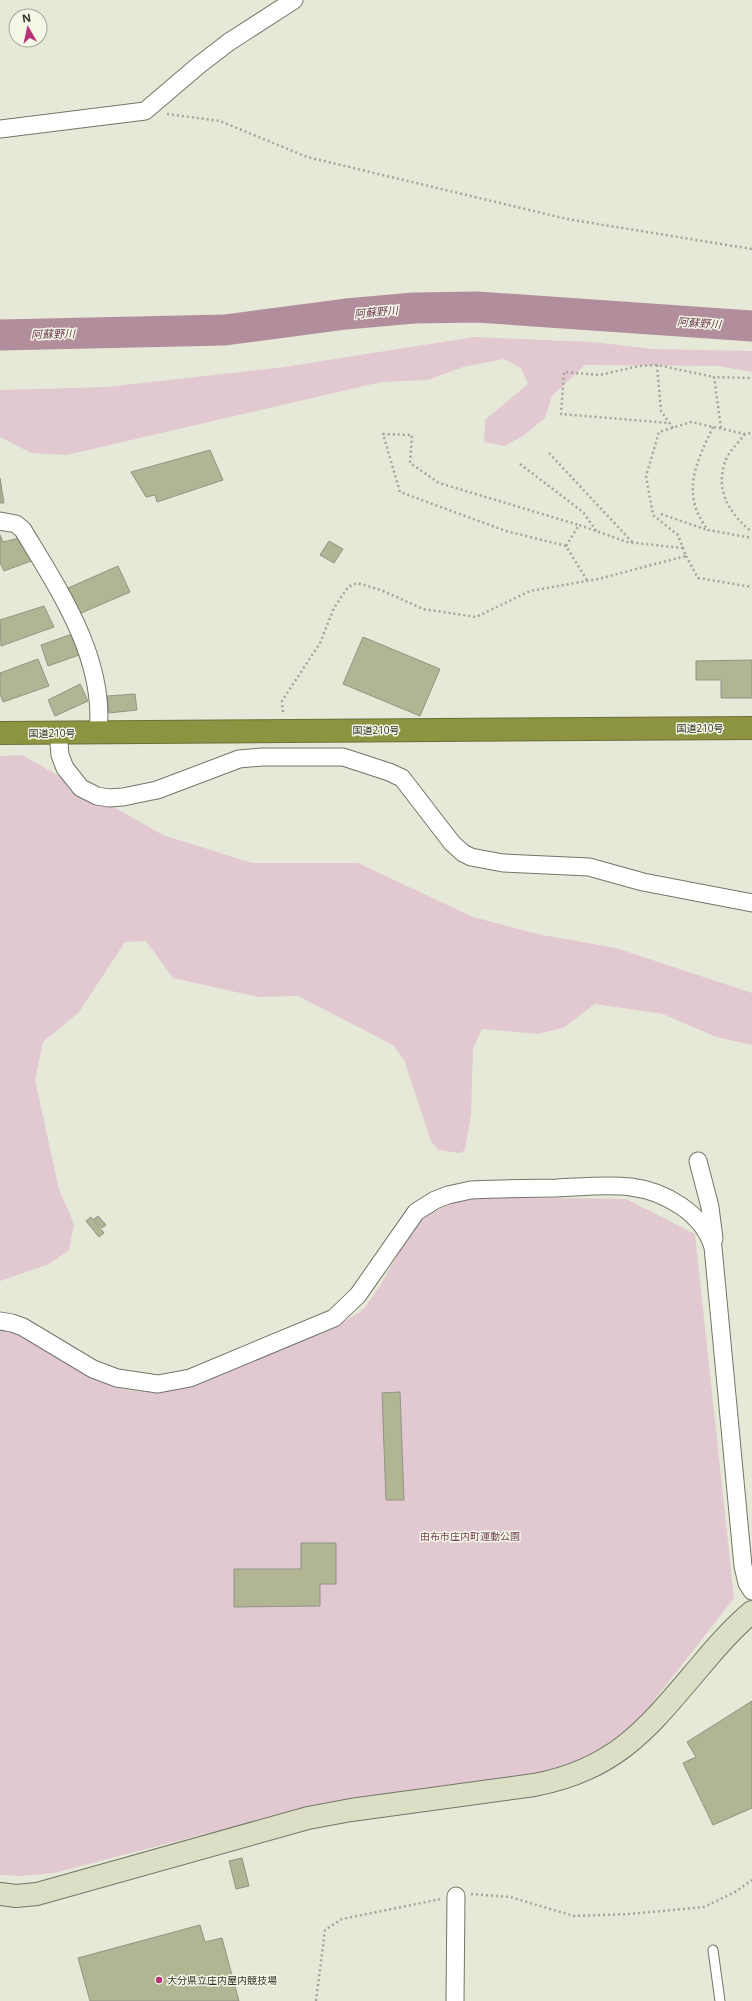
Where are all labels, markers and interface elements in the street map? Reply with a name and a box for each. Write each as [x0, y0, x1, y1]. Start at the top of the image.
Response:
north arrow [8, 8, 48, 48]
text: N [21, 10, 32, 26]
water label: 阿蘇野川 [353, 302, 400, 321]
water label: 阿蘇野川 [677, 313, 723, 332]
water label: 阿蘇野川 [31, 326, 76, 341]
street label: 国道210号 [676, 721, 724, 735]
street label: 国道210号 [352, 723, 400, 737]
street label: 国道210号 [28, 726, 76, 740]
park label: 由布市庄内町運動公園 [420, 1529, 520, 1543]
place label: 大分県立庄内屋内競技場 [167, 1973, 277, 1987]
marker: 大分県立庄内屋内競技場 [154, 1975, 164, 1985]

